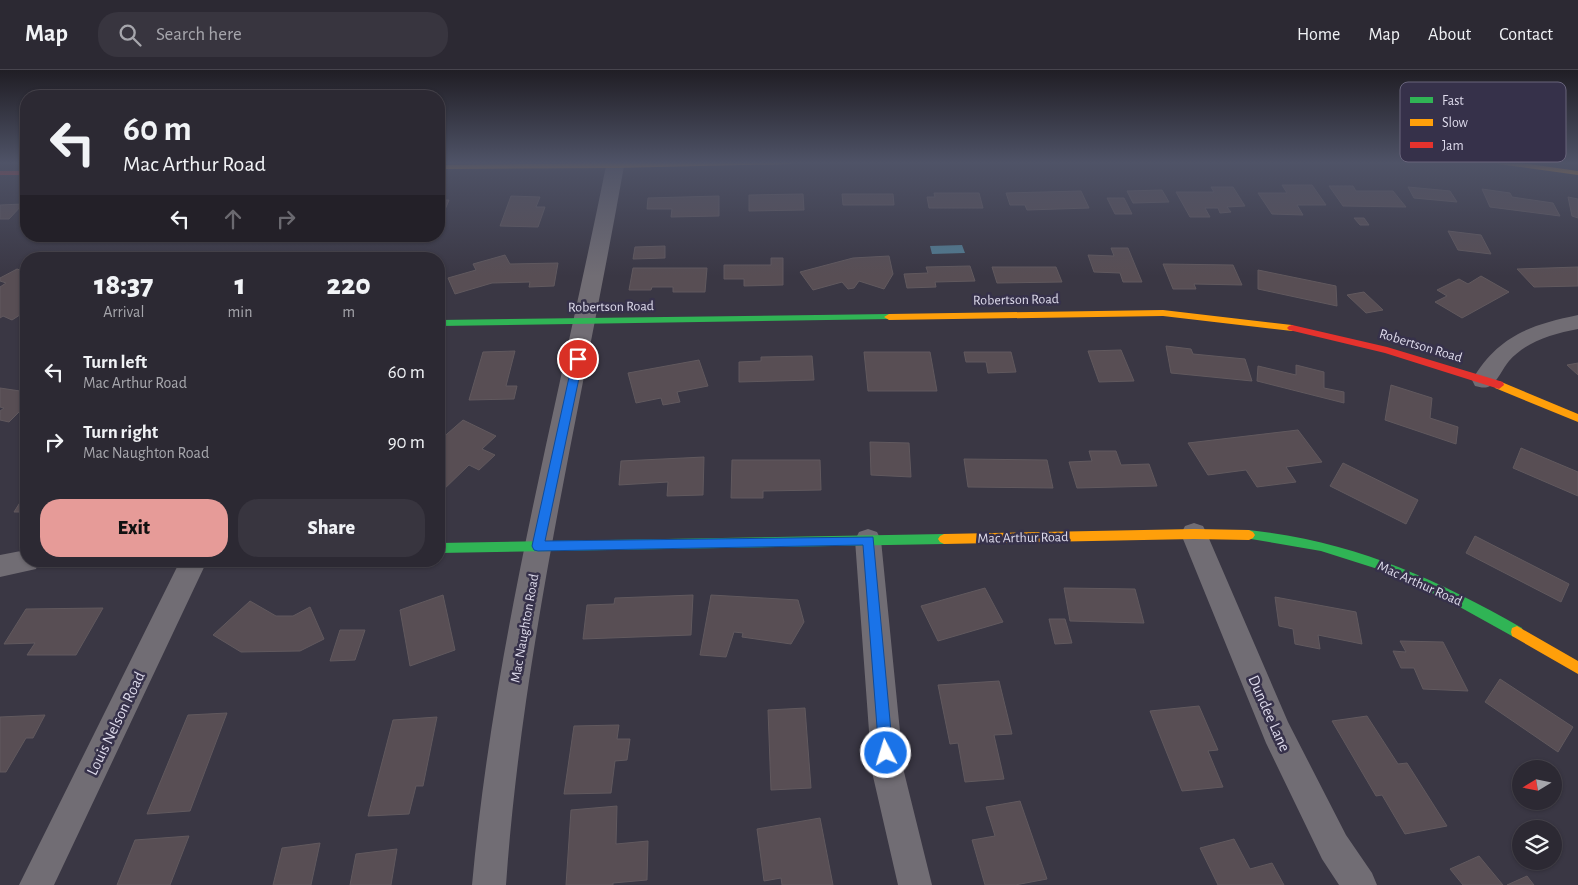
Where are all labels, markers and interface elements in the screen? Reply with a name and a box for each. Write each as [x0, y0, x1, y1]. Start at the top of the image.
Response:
search box [98, 12, 448, 57]
icon: search [116, 21, 144, 49]
text: Map [25, 22, 68, 46]
text: Search here [156, 25, 242, 44]
text: Home [1297, 26, 1340, 44]
text: Map [1368, 26, 1400, 44]
text: About [1428, 26, 1471, 44]
text: Contact [1499, 26, 1553, 44]
legend [1400, 82, 1566, 162]
text: Fast [1442, 94, 1464, 108]
icon: left [40, 110, 105, 175]
text: 60 m [123, 112, 192, 147]
text: Slow [1442, 116, 1469, 130]
text: Jam [1442, 139, 1464, 153]
text: Mac Arthur Road [123, 153, 266, 175]
icon: left [166, 205, 194, 233]
icon: ahead [219, 205, 247, 233]
icon: right [272, 205, 300, 233]
text: 18:37 [94, 270, 153, 300]
text: 1 [235, 270, 246, 300]
text: 220 [327, 270, 371, 300]
street label: Robertson Road [973, 292, 1059, 308]
street label: Robertson Road [568, 299, 654, 315]
text: Arrival [103, 304, 144, 320]
text: min [228, 304, 253, 320]
text: m [342, 304, 355, 320]
street label: Robertson Road [1378, 327, 1464, 365]
pin [557, 338, 599, 380]
icon: arrive [564, 345, 592, 373]
text: Turn left [83, 353, 147, 372]
icon: left [40, 358, 68, 386]
text: 60 m [388, 363, 425, 382]
text: Mac Arthur Road [83, 375, 187, 391]
text: Turn right [83, 423, 158, 442]
icon: right [40, 428, 68, 456]
text: 90 m [388, 433, 425, 452]
text: Mac Naughton Road [83, 445, 209, 461]
button: Exit [40, 499, 228, 557]
button: Share [238, 499, 425, 557]
street label: Mac Arthur Road [977, 530, 1069, 546]
street label: Mac Arthur Road [1375, 559, 1464, 609]
street label: Mac Naughton Road [509, 573, 541, 684]
street label: Louis Nelson Road [84, 669, 148, 778]
street label: Dundee Lane [1245, 673, 1293, 754]
position arrow [859, 726, 911, 778]
north arrow [1512, 760, 1562, 810]
map controls [1512, 760, 1562, 870]
button: layers [1512, 820, 1562, 870]

